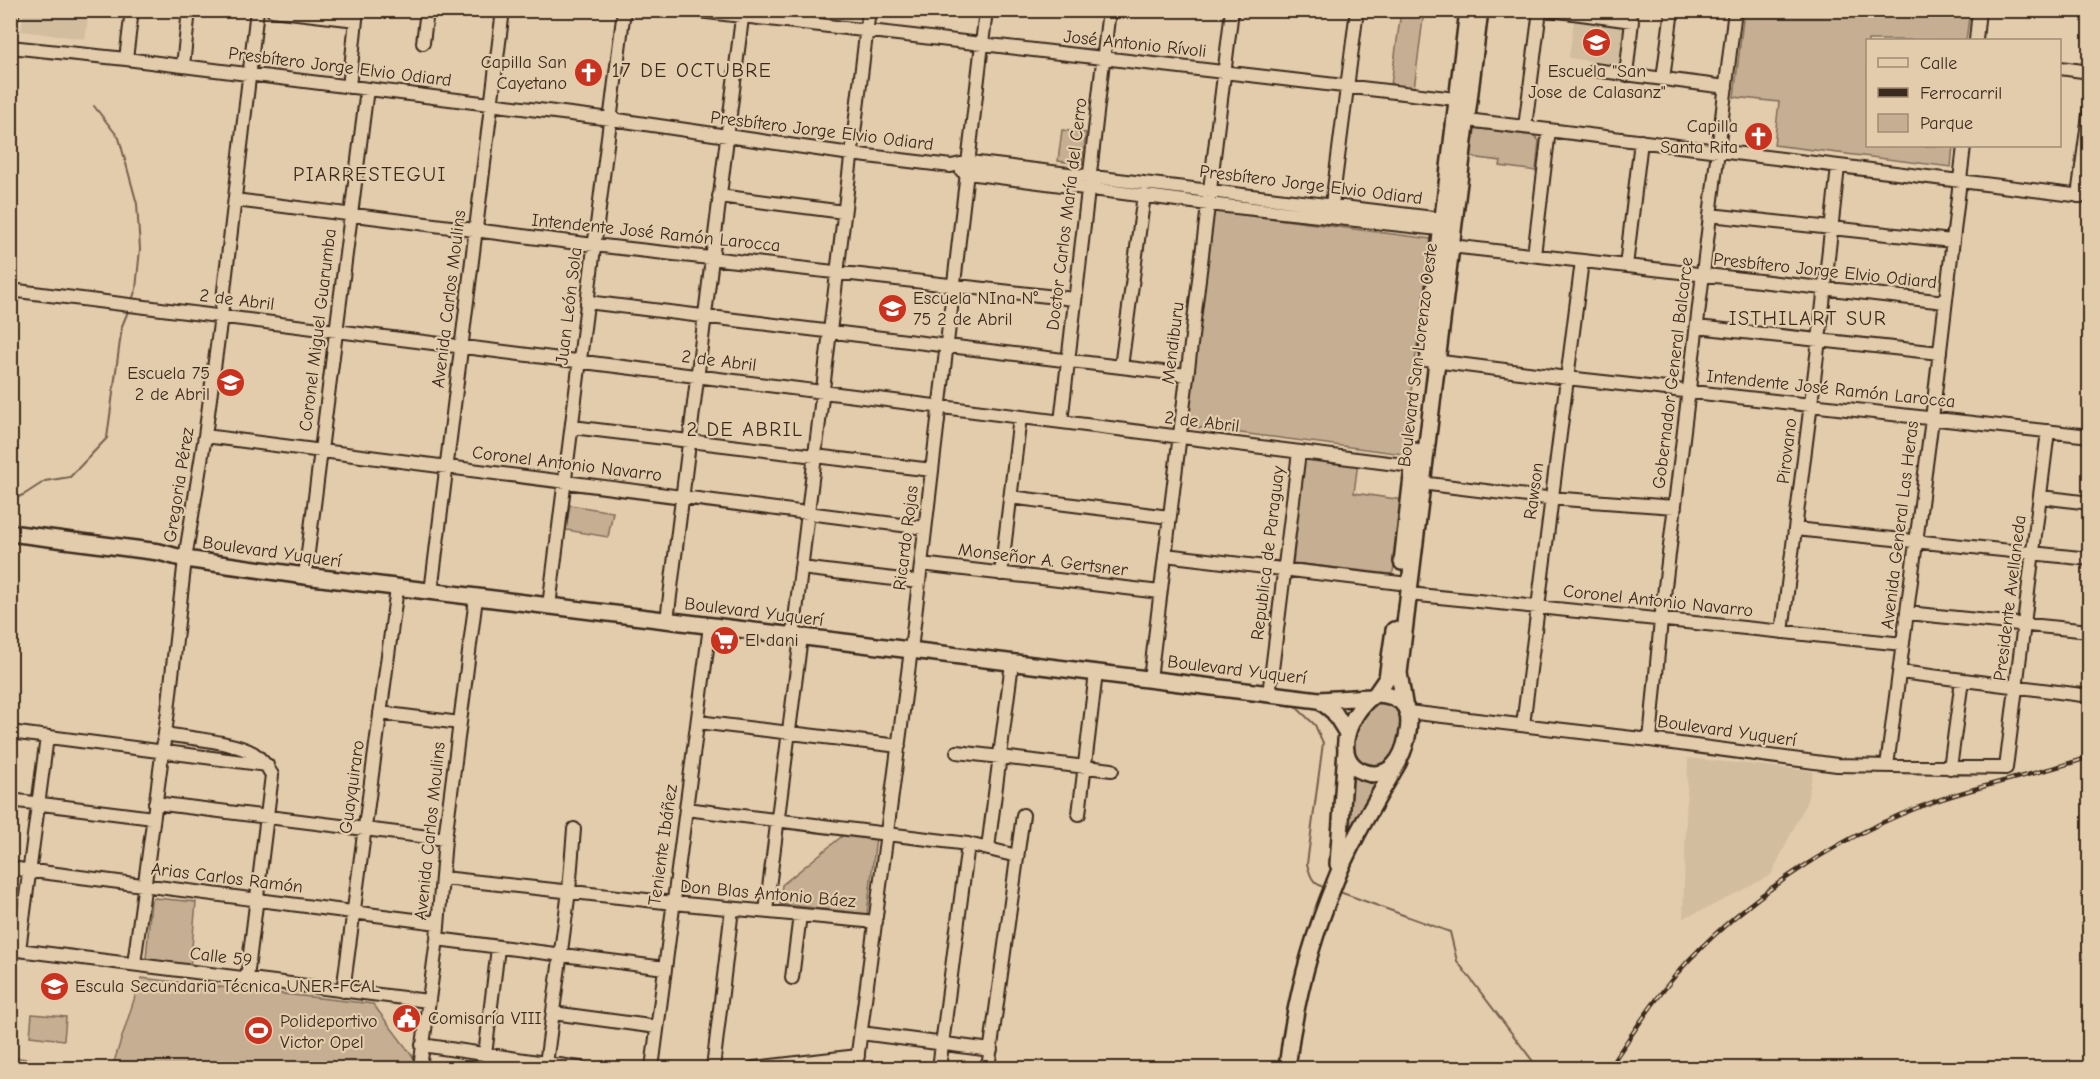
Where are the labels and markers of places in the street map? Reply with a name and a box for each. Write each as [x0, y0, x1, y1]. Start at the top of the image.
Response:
school or university icon: Escuela "San Jose de Calasanz" [1581, 26, 1613, 58]
place label: Capilla San Cayetano [481, 52, 567, 94]
church icon: Capilla San Cayetano [572, 56, 604, 88]
place label: Escuela "San Jose de Calasanz" [1528, 61, 1666, 103]
place label: Capilla Santa Rita [1660, 116, 1738, 158]
church icon: Capilla Santa Rita [1743, 120, 1775, 152]
place label: Escuela NIna N° 75 2 de Abril [913, 288, 1038, 330]
school or university icon: Escuela NIna N° 75 2 de Abril [876, 292, 908, 324]
place label: Escuela 75 2 de Abril [127, 363, 210, 405]
school or university icon: Escuela 75 2 de Abril [215, 367, 247, 399]
supermarket icon: El dani [708, 624, 740, 656]
place label: El dani [745, 630, 799, 651]
school or university icon: Escula Secundaria Técnica UNER-FCAL [38, 970, 70, 1002]
place label: Escula Secundaria Técnica UNER-FCAL [75, 976, 380, 997]
public building icon: Comisaría VIII [391, 1002, 423, 1034]
place label: Comisaría VIII [428, 1008, 542, 1029]
place label: Polideportivo Victor Opel [280, 1011, 378, 1053]
sports icon: Polideportivo Victor Opel [243, 1015, 275, 1047]

